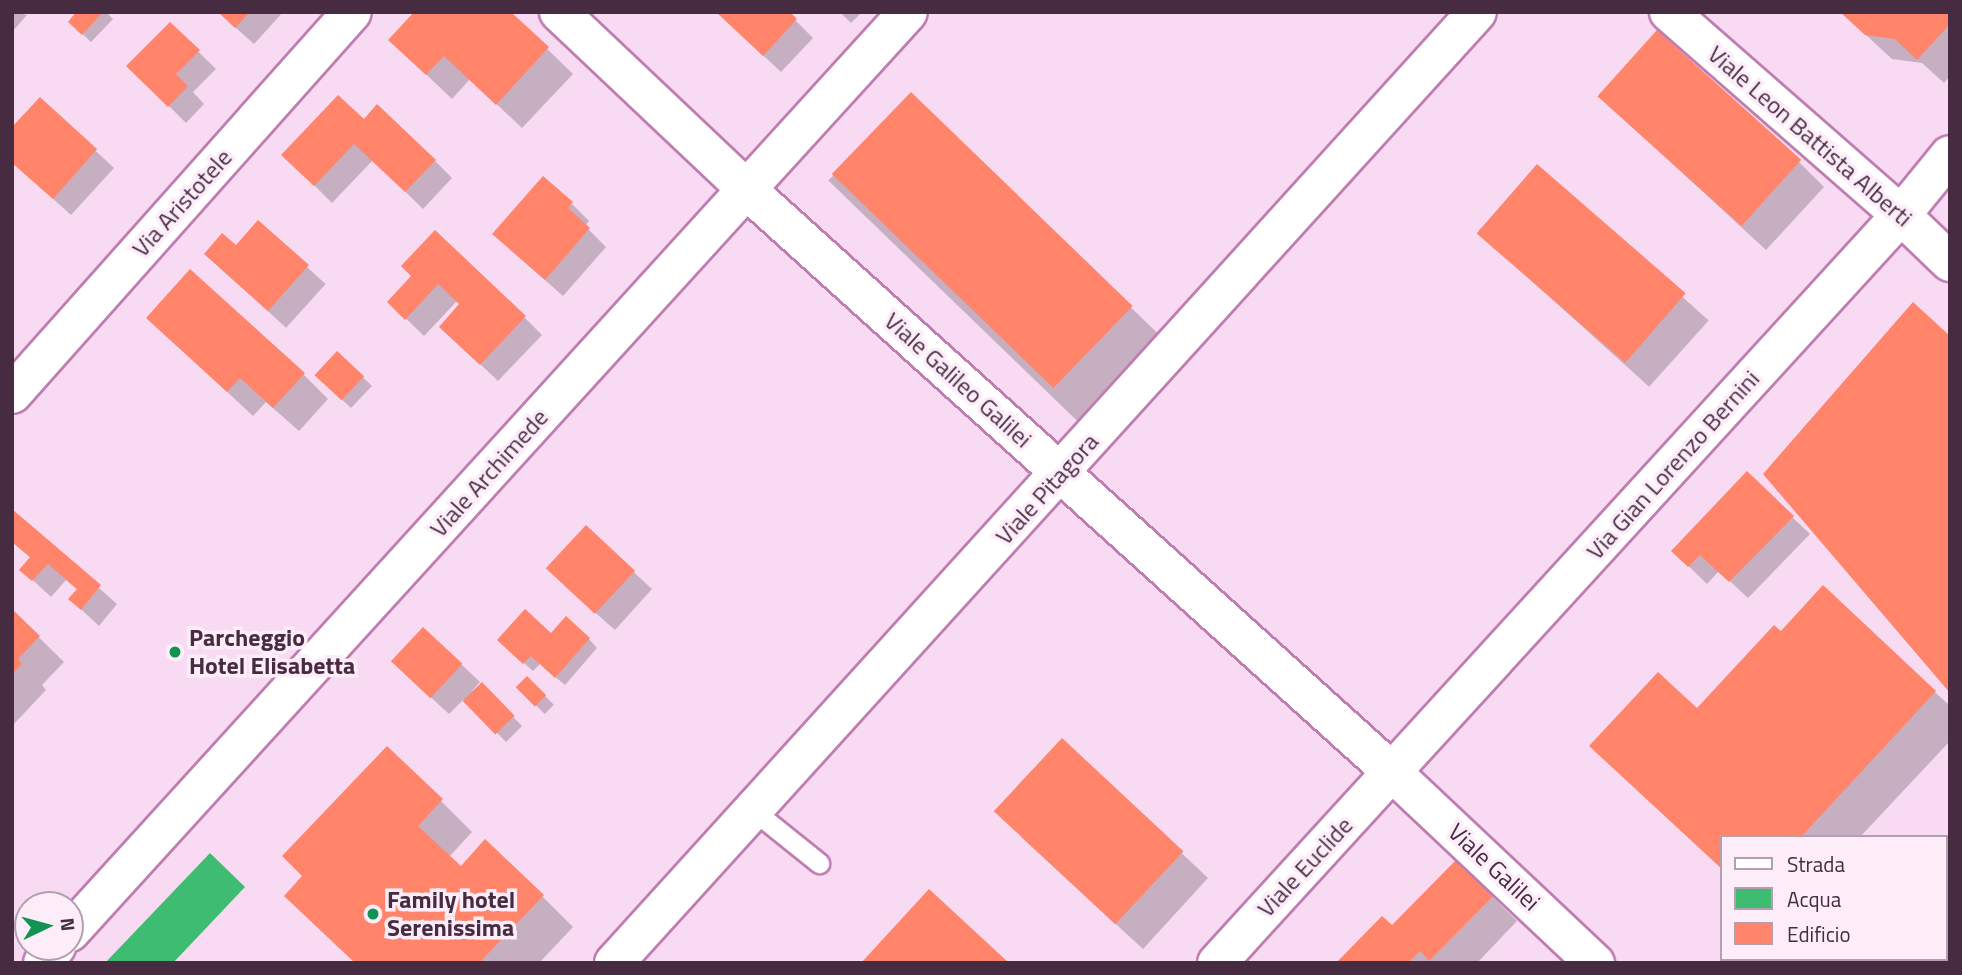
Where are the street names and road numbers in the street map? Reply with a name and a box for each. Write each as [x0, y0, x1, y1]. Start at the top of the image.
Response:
street label: Viale Leon Battista Alberti [1702, 40, 1918, 232]
street label: Via Aristotele [126, 143, 238, 263]
street label: Viale Galileo Galilei [879, 306, 1037, 454]
street label: Via Gian Lorenzo Bernini [1581, 365, 1765, 565]
street label: Viale Archimede [424, 403, 554, 543]
street label: Viale Pitagora [990, 428, 1104, 550]
street label: Viale Euclide [1251, 811, 1359, 923]
street label: Viale Galilei [1442, 817, 1546, 917]

